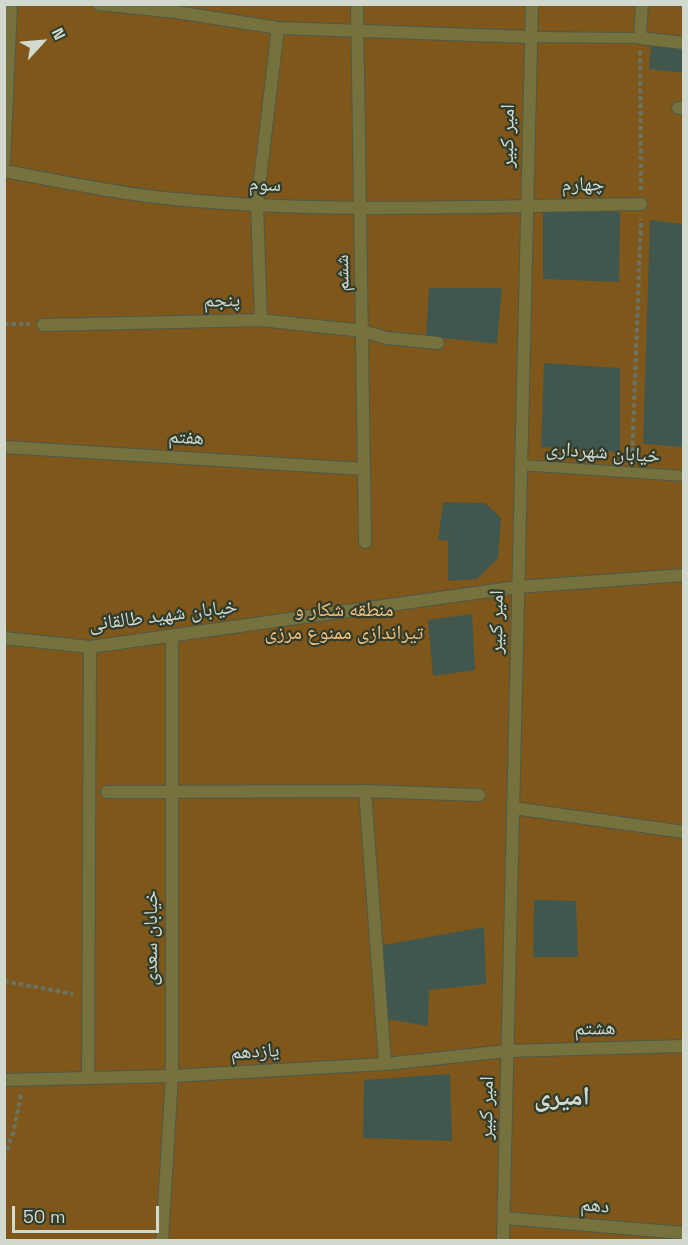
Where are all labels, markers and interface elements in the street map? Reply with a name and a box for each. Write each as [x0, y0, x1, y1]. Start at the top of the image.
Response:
north arrow [12, 12, 72, 72]
text: N [47, 24, 70, 43]
street label: امیر کبیر [495, 104, 521, 168]
street label: سوم [248, 172, 282, 198]
street label: چهارم [561, 173, 605, 197]
street label: ششم [331, 254, 355, 292]
street label: پنجم [204, 289, 240, 313]
street label: هفتم [168, 425, 204, 451]
street label: خیابان شهرداری [545, 437, 661, 469]
street label: امیر کبیر [484, 590, 510, 654]
street label: خیابان شهيد طالقانی [87, 595, 239, 637]
park label: منطقه شکار و تیراندازی ممنوع مرزی [265, 599, 423, 646]
street label: خیابان سعدی [140, 890, 164, 986]
street label: هشتم [574, 1017, 616, 1041]
street label: یازدهم [230, 1039, 280, 1065]
street label: امیر کبیر [474, 1076, 500, 1140]
district label: امیری [534, 1082, 590, 1114]
street label: دهم [580, 1193, 610, 1219]
scale bar [15, 1194, 162, 1232]
text: 50 m [23, 1205, 65, 1228]

